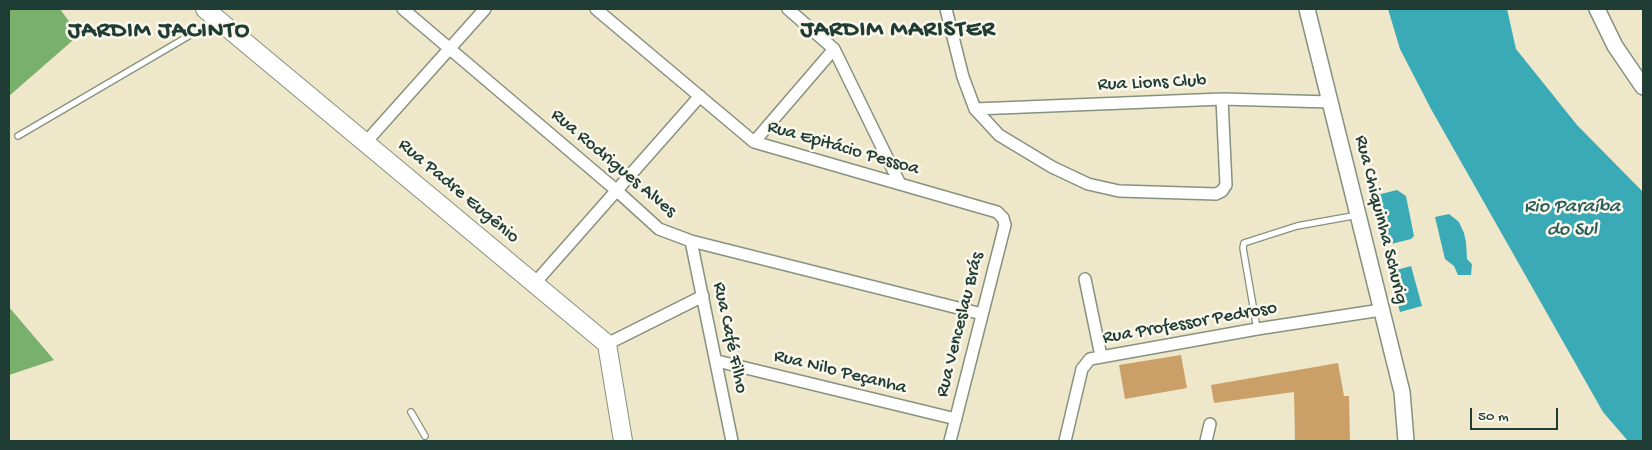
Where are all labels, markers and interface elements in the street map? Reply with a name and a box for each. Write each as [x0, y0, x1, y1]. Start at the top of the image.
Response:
district label: JARDIM MARISTER [799, 17, 997, 45]
district label: JARDIM JACINTO [66, 18, 252, 46]
street label: Rua Lions Club [1097, 71, 1207, 97]
street label: Rua Rodrigues Alves [545, 105, 681, 223]
street label: Rua Epitácio Pessoa [764, 116, 922, 182]
street label: Rua Chiquinha Schurig [1348, 133, 1412, 307]
street label: Rua Padre Eugênio [393, 135, 523, 249]
water label: Rio Paraíba do Sul [1524, 196, 1620, 243]
street label: Rua Venceslau Brás [932, 250, 990, 400]
street label: Rua Café Filho [706, 280, 752, 396]
street label: Rua Professor Pedroso [1101, 297, 1279, 351]
street label: Rua Nilo Peçanha [771, 345, 909, 401]
scale bar [1472, 398, 1560, 430]
text: 50 m [1478, 408, 1509, 426]

